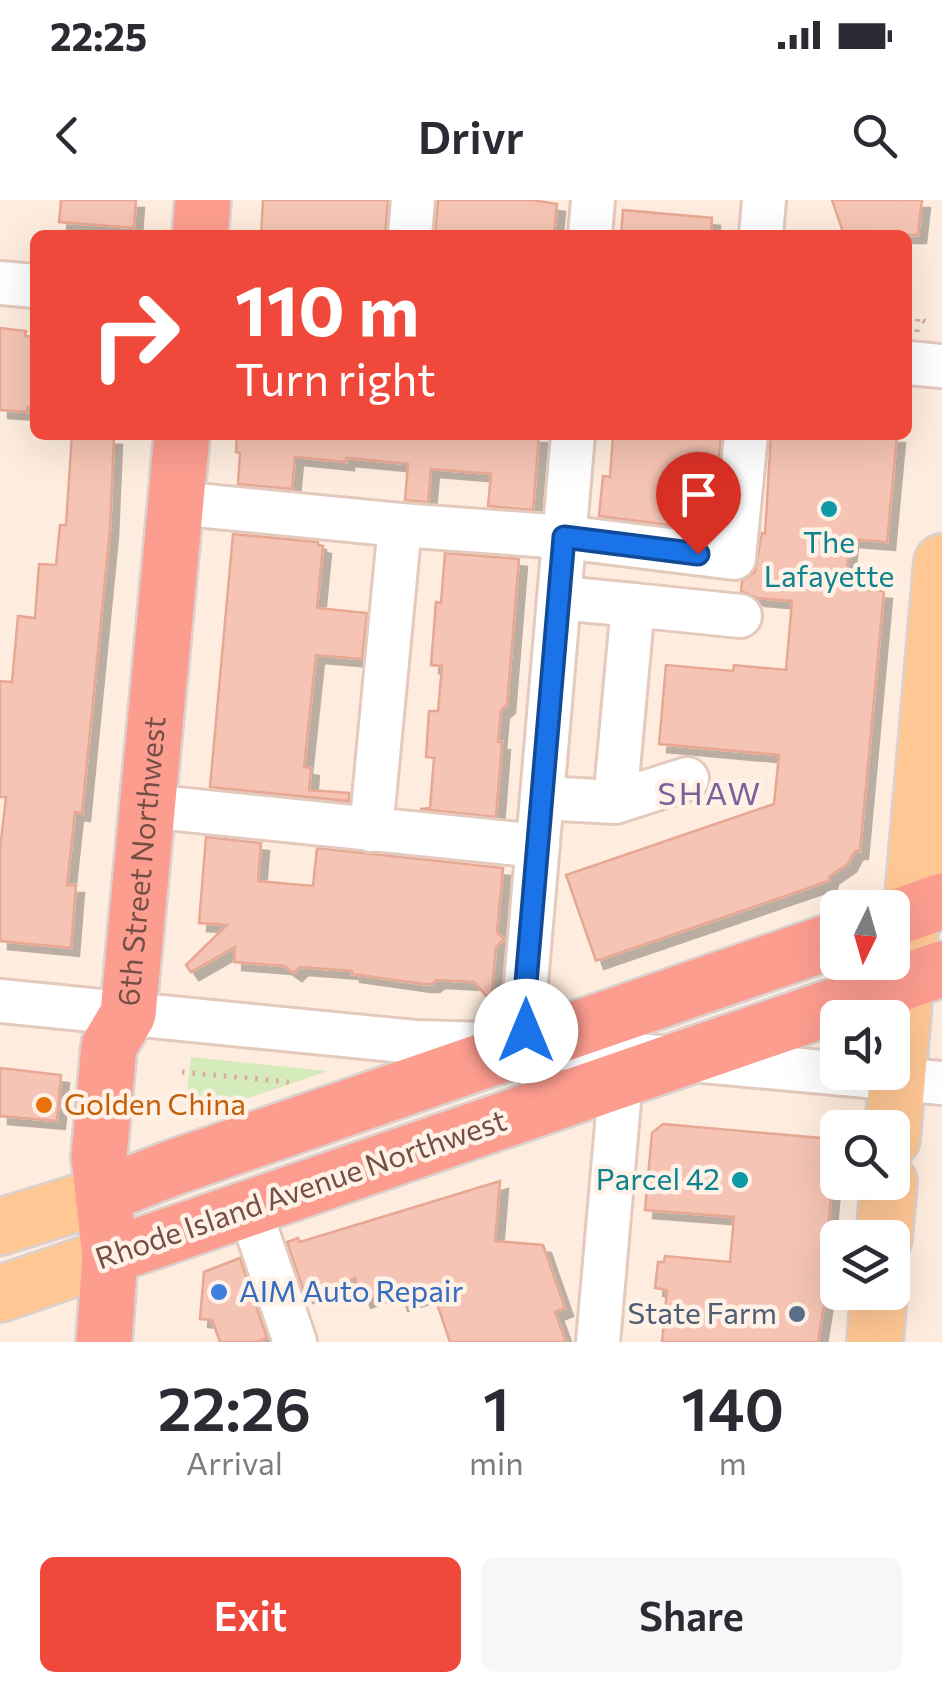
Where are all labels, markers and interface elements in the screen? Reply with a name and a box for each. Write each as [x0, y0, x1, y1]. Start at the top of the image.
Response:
text: 22:25 [50, 12, 147, 59]
icon: back [40, 108, 95, 163]
text: Drivr [418, 108, 524, 163]
icon: search [847, 108, 902, 163]
text: 110 m [235, 265, 419, 350]
icon: right [70, 270, 200, 400]
text: Turn right [235, 350, 436, 405]
pin [656, 452, 741, 555]
icon: arrive [671, 467, 726, 522]
marker: The Lafayette [818, 498, 840, 520]
place label: The Lafayette [764, 522, 894, 593]
street label: 6th Street Northwest [108, 714, 172, 1008]
district label: SHAW [657, 772, 763, 812]
north arrow [820, 890, 910, 980]
map controls [820, 890, 910, 1310]
position arrow [474, 979, 578, 1083]
button: sound [820, 1000, 910, 1090]
place label: Golden China [64, 1084, 246, 1121]
marker: Golden China [33, 1094, 55, 1116]
street label: Rhode Island Avenue Northwest [90, 1100, 511, 1276]
button: search [820, 1110, 910, 1200]
place label: Parcel 42 [596, 1159, 720, 1196]
marker: Parcel 42 [729, 1169, 751, 1191]
button: layers [820, 1220, 910, 1310]
place label: AIM Auto Repair [239, 1271, 464, 1308]
marker: AIM Auto Repair [208, 1281, 230, 1303]
place label: State Farm [628, 1293, 777, 1330]
marker: State Farm [786, 1303, 808, 1325]
text: 22:26 [158, 1370, 311, 1443]
text: 1 [483, 1370, 510, 1443]
text: 140 [681, 1370, 784, 1443]
text: Arrival [186, 1442, 283, 1482]
text: min [469, 1442, 523, 1482]
text: m [719, 1442, 747, 1482]
button: Exit [40, 1557, 461, 1672]
button: Share [481, 1557, 902, 1672]

